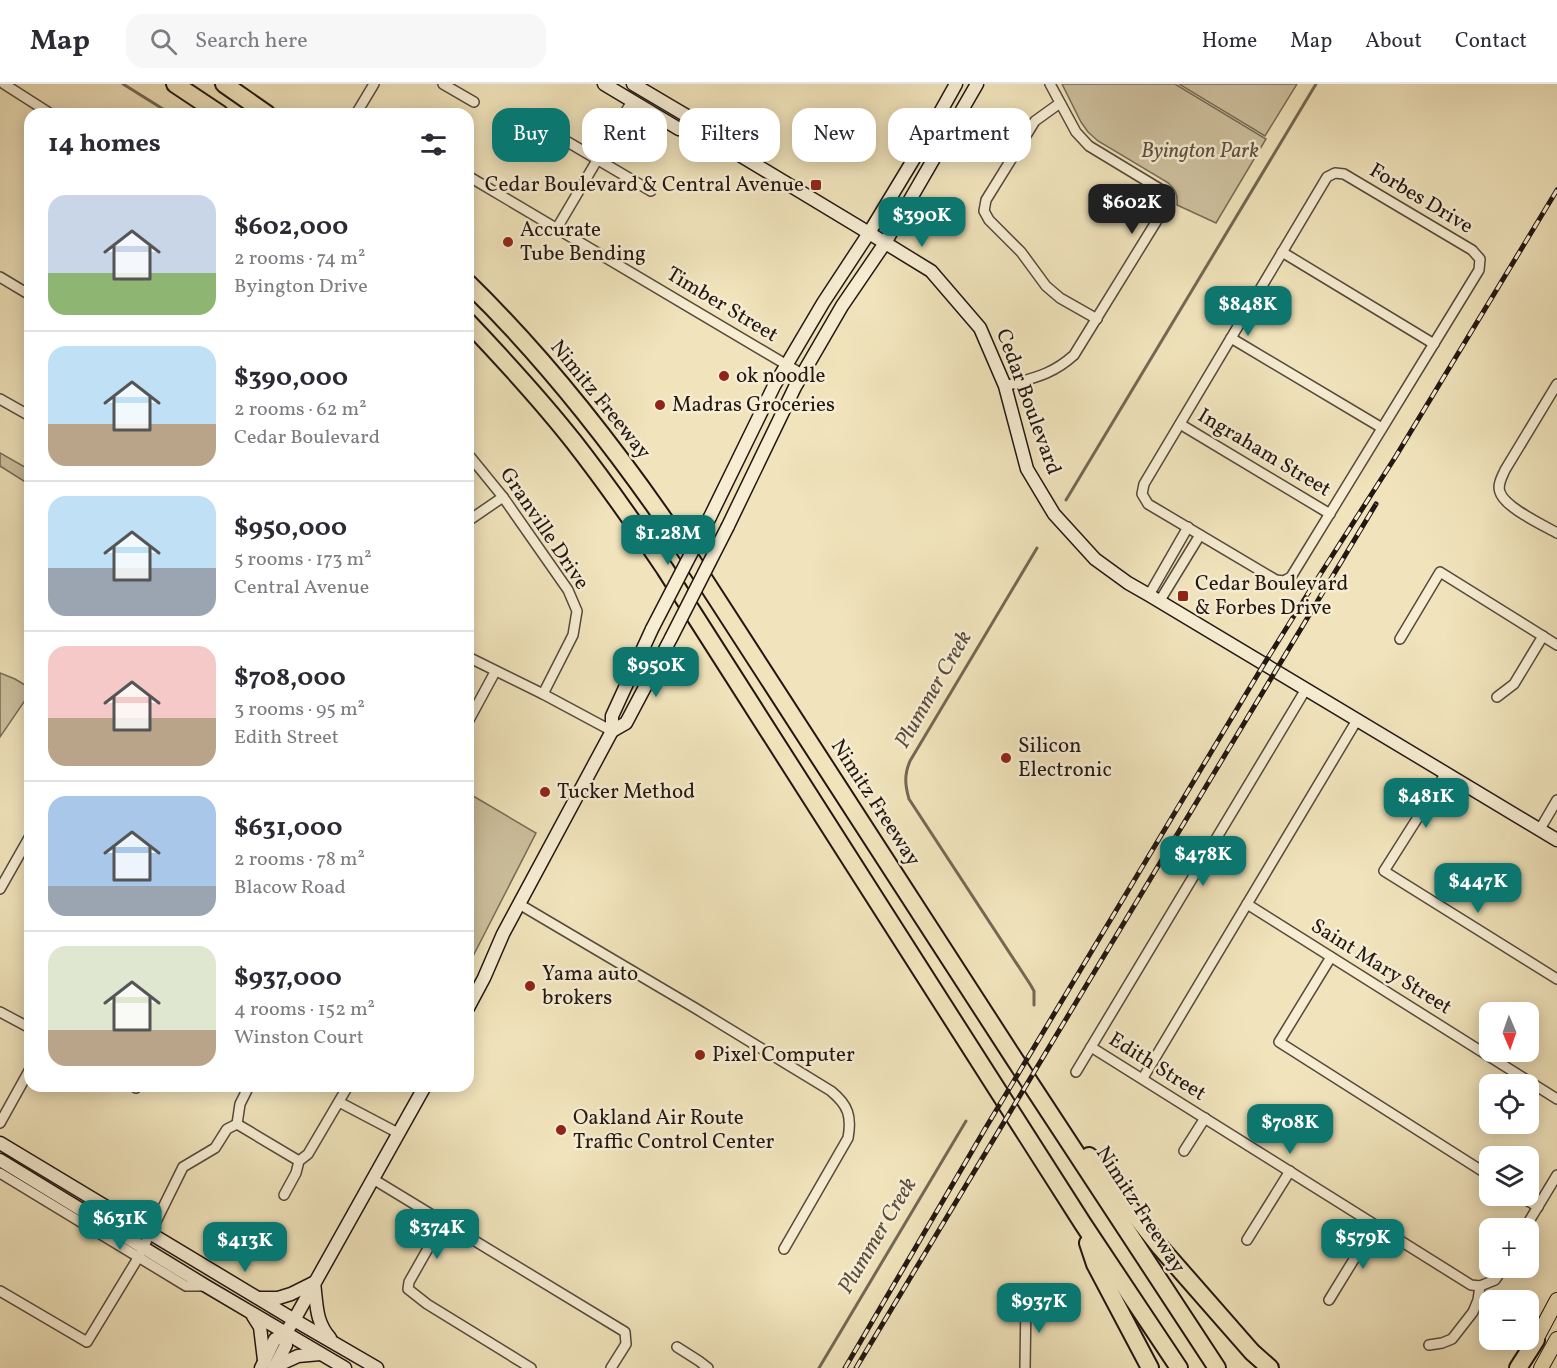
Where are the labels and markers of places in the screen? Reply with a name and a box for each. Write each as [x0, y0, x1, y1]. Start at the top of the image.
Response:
place label: Cedar Boulevard & Central Avenue [485, 171, 804, 200]
marker: Cedar Boulevard & Central Avenue [809, 178, 823, 192]
pin: $602K [1090, 184, 1174, 235]
pin: $390K [880, 197, 964, 248]
place label: Accurate Tube Bending [520, 216, 646, 269]
marker: Accurate Tube Bending [501, 235, 515, 249]
pin: $848K [1206, 286, 1290, 337]
place label: ok noodle [736, 362, 826, 391]
marker: ok noodle [717, 369, 731, 383]
place label: Madras Groceries [672, 391, 835, 420]
marker: Madras Groceries [653, 398, 667, 412]
pin: $1.28M [619, 515, 717, 566]
place label: Cedar Boulevard & Forbes Drive [1195, 570, 1348, 623]
marker: Cedar Boulevard & Forbes Drive [1176, 589, 1190, 603]
pin: $950K [614, 647, 698, 698]
place label: Silicon Electronic [1018, 732, 1112, 785]
marker: Silicon Electronic [999, 751, 1013, 765]
place label: Tucker Method [557, 778, 695, 807]
pin: $481K [1384, 778, 1468, 829]
marker: Tucker Method [538, 785, 552, 799]
pin: $478K [1161, 836, 1245, 887]
pin: $447K [1436, 863, 1520, 914]
place label: Yama auto brokers [542, 960, 638, 1013]
marker: Yama auto brokers [523, 979, 537, 993]
place label: Pixel Computer [712, 1041, 855, 1070]
marker: Pixel Computer [693, 1048, 707, 1062]
place label: Oakland Air Route Traffic Control Center [573, 1104, 775, 1157]
pin: $708K [1248, 1104, 1332, 1155]
marker: Oakland Air Route Traffic Control Center [554, 1123, 568, 1137]
pin: $631K [78, 1200, 162, 1251]
pin: $374K [395, 1209, 479, 1260]
pin: $579K [1321, 1219, 1405, 1270]
pin: $413K [203, 1222, 287, 1273]
pin: $937K [997, 1283, 1081, 1334]

